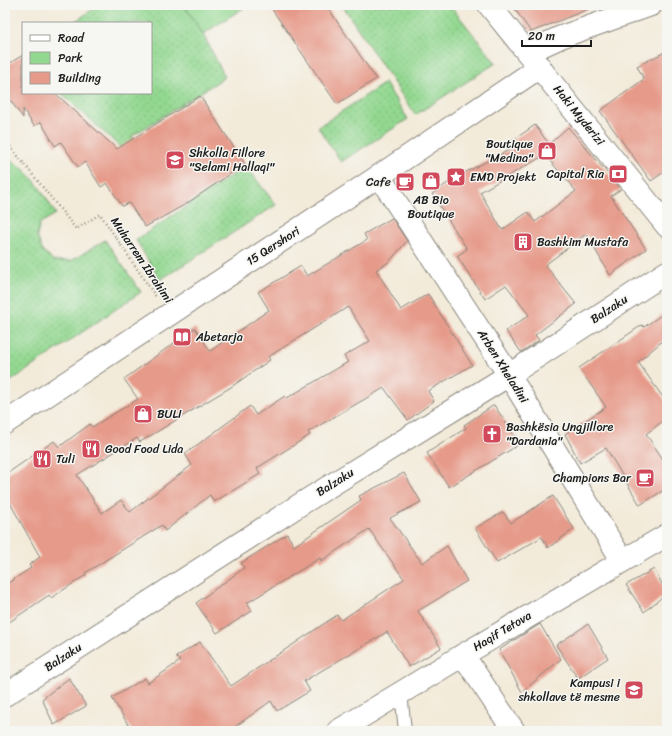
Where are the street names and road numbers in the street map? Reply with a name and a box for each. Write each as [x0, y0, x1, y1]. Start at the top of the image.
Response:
street label: Haki Myderizi [547, 80, 611, 151]
street label: Muharrem Ibrahimi [105, 212, 180, 308]
street label: 15 Qershori [242, 220, 305, 272]
street label: Balzaku [586, 288, 633, 330]
street label: Arben Xheladini [471, 324, 535, 408]
street label: Balzaku [312, 461, 359, 502]
street label: Haqif Tetova [468, 604, 537, 657]
street label: Balzaku [40, 636, 87, 678]

